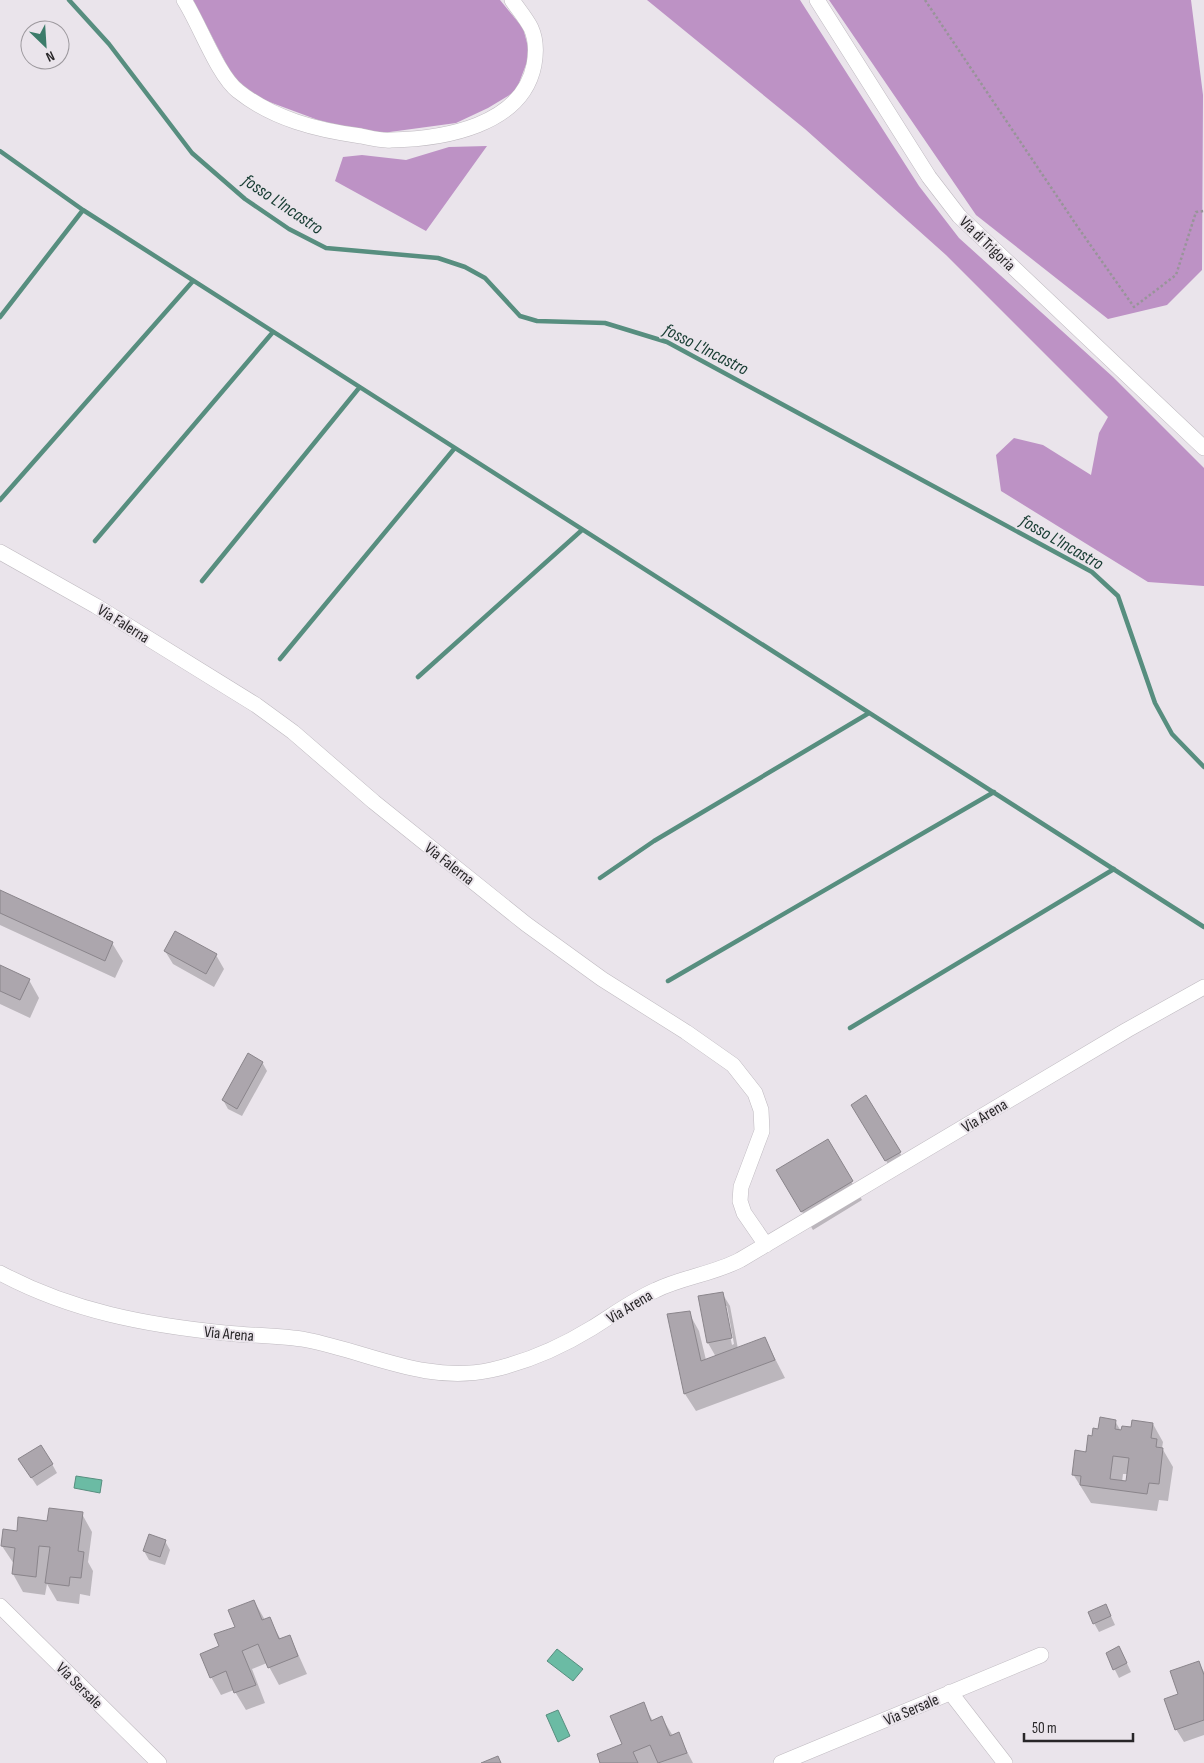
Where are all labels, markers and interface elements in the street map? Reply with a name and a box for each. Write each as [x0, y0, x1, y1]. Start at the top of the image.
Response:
north arrow [20, 20, 70, 70]
text: N [43, 47, 57, 66]
water label: fosso L'Incastro [238, 169, 327, 239]
street label: Via di Trigoria [955, 213, 1019, 275]
water label: fosso L'Incastro [659, 319, 752, 380]
water label: fosso L'Incastro [1016, 510, 1108, 575]
street label: Via Falerna [94, 601, 153, 648]
street label: Via Falerna [420, 839, 478, 889]
street label: Via Arena [959, 1095, 1011, 1137]
street label: Via Arena [604, 1286, 656, 1328]
street label: Via Arena [203, 1323, 255, 1346]
street label: Via Sersale [52, 1659, 106, 1713]
street label: Via Sersale [881, 1690, 942, 1730]
scale bar [1024, 1710, 1133, 1742]
text: 50 m [1032, 1719, 1057, 1738]

